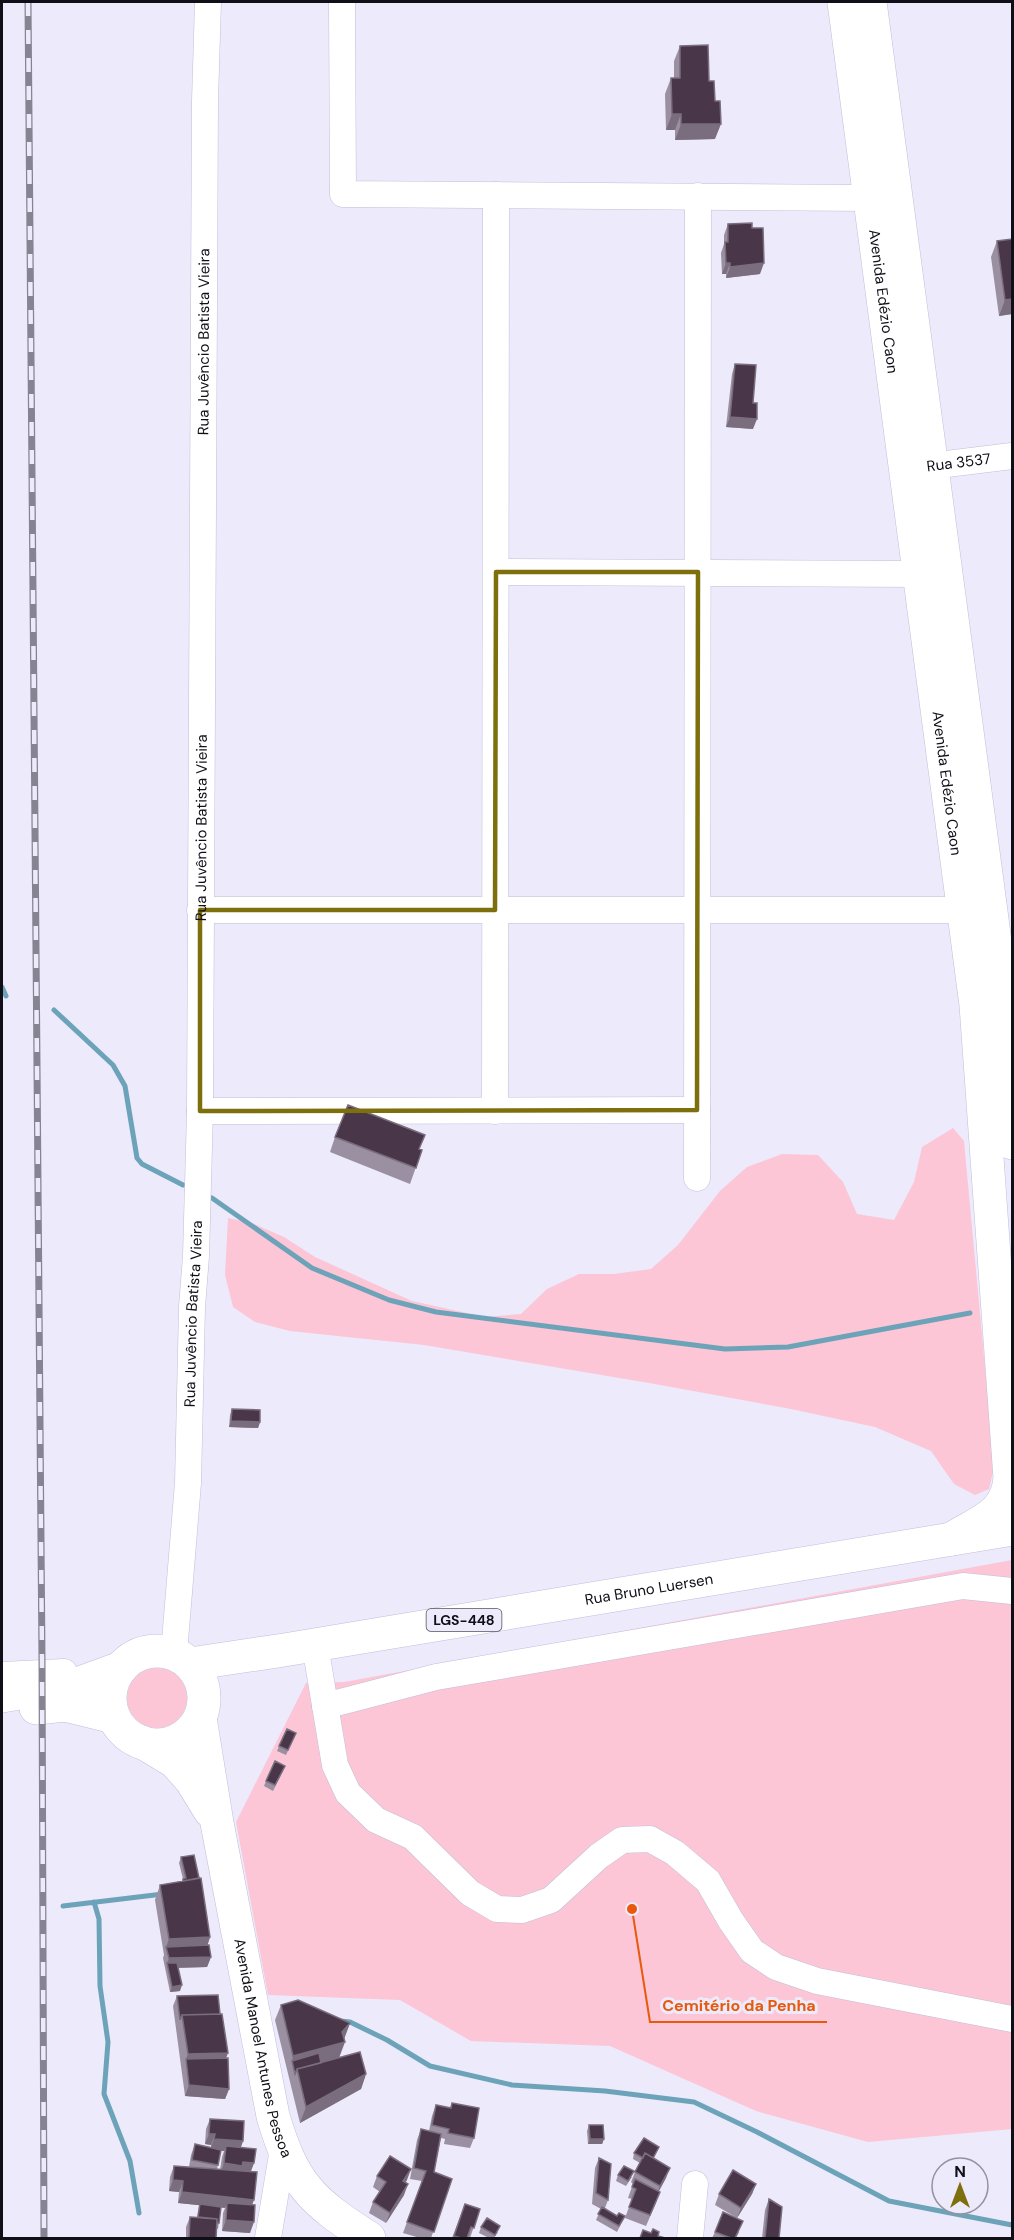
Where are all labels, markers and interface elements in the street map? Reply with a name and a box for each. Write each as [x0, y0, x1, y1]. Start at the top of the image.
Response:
street label: Avenida Edézio Caon [864, 228, 903, 375]
street label: Rua Juvêncio Batista Vieira [193, 248, 214, 435]
street label: Rua 3537 [926, 449, 992, 476]
street label: Avenida Edézio Caon [927, 710, 966, 857]
street label: Rua Juvêncio Batista Vieira [191, 734, 212, 921]
street label: Rua Juvêncio Batista Vieira [180, 1220, 207, 1407]
street label: Rua Bruno Luersen [583, 1569, 715, 1610]
road number: LGS-448 [426, 1609, 502, 1631]
street label: Avenida Manoel Antunes Pessoa [229, 1937, 297, 2161]
callout: Cemitério da Penha [650, 1988, 827, 2022]
text: Cemitério da Penha [662, 1995, 816, 2016]
north arrow [930, 2156, 990, 2216]
text: N [954, 2161, 966, 2182]

